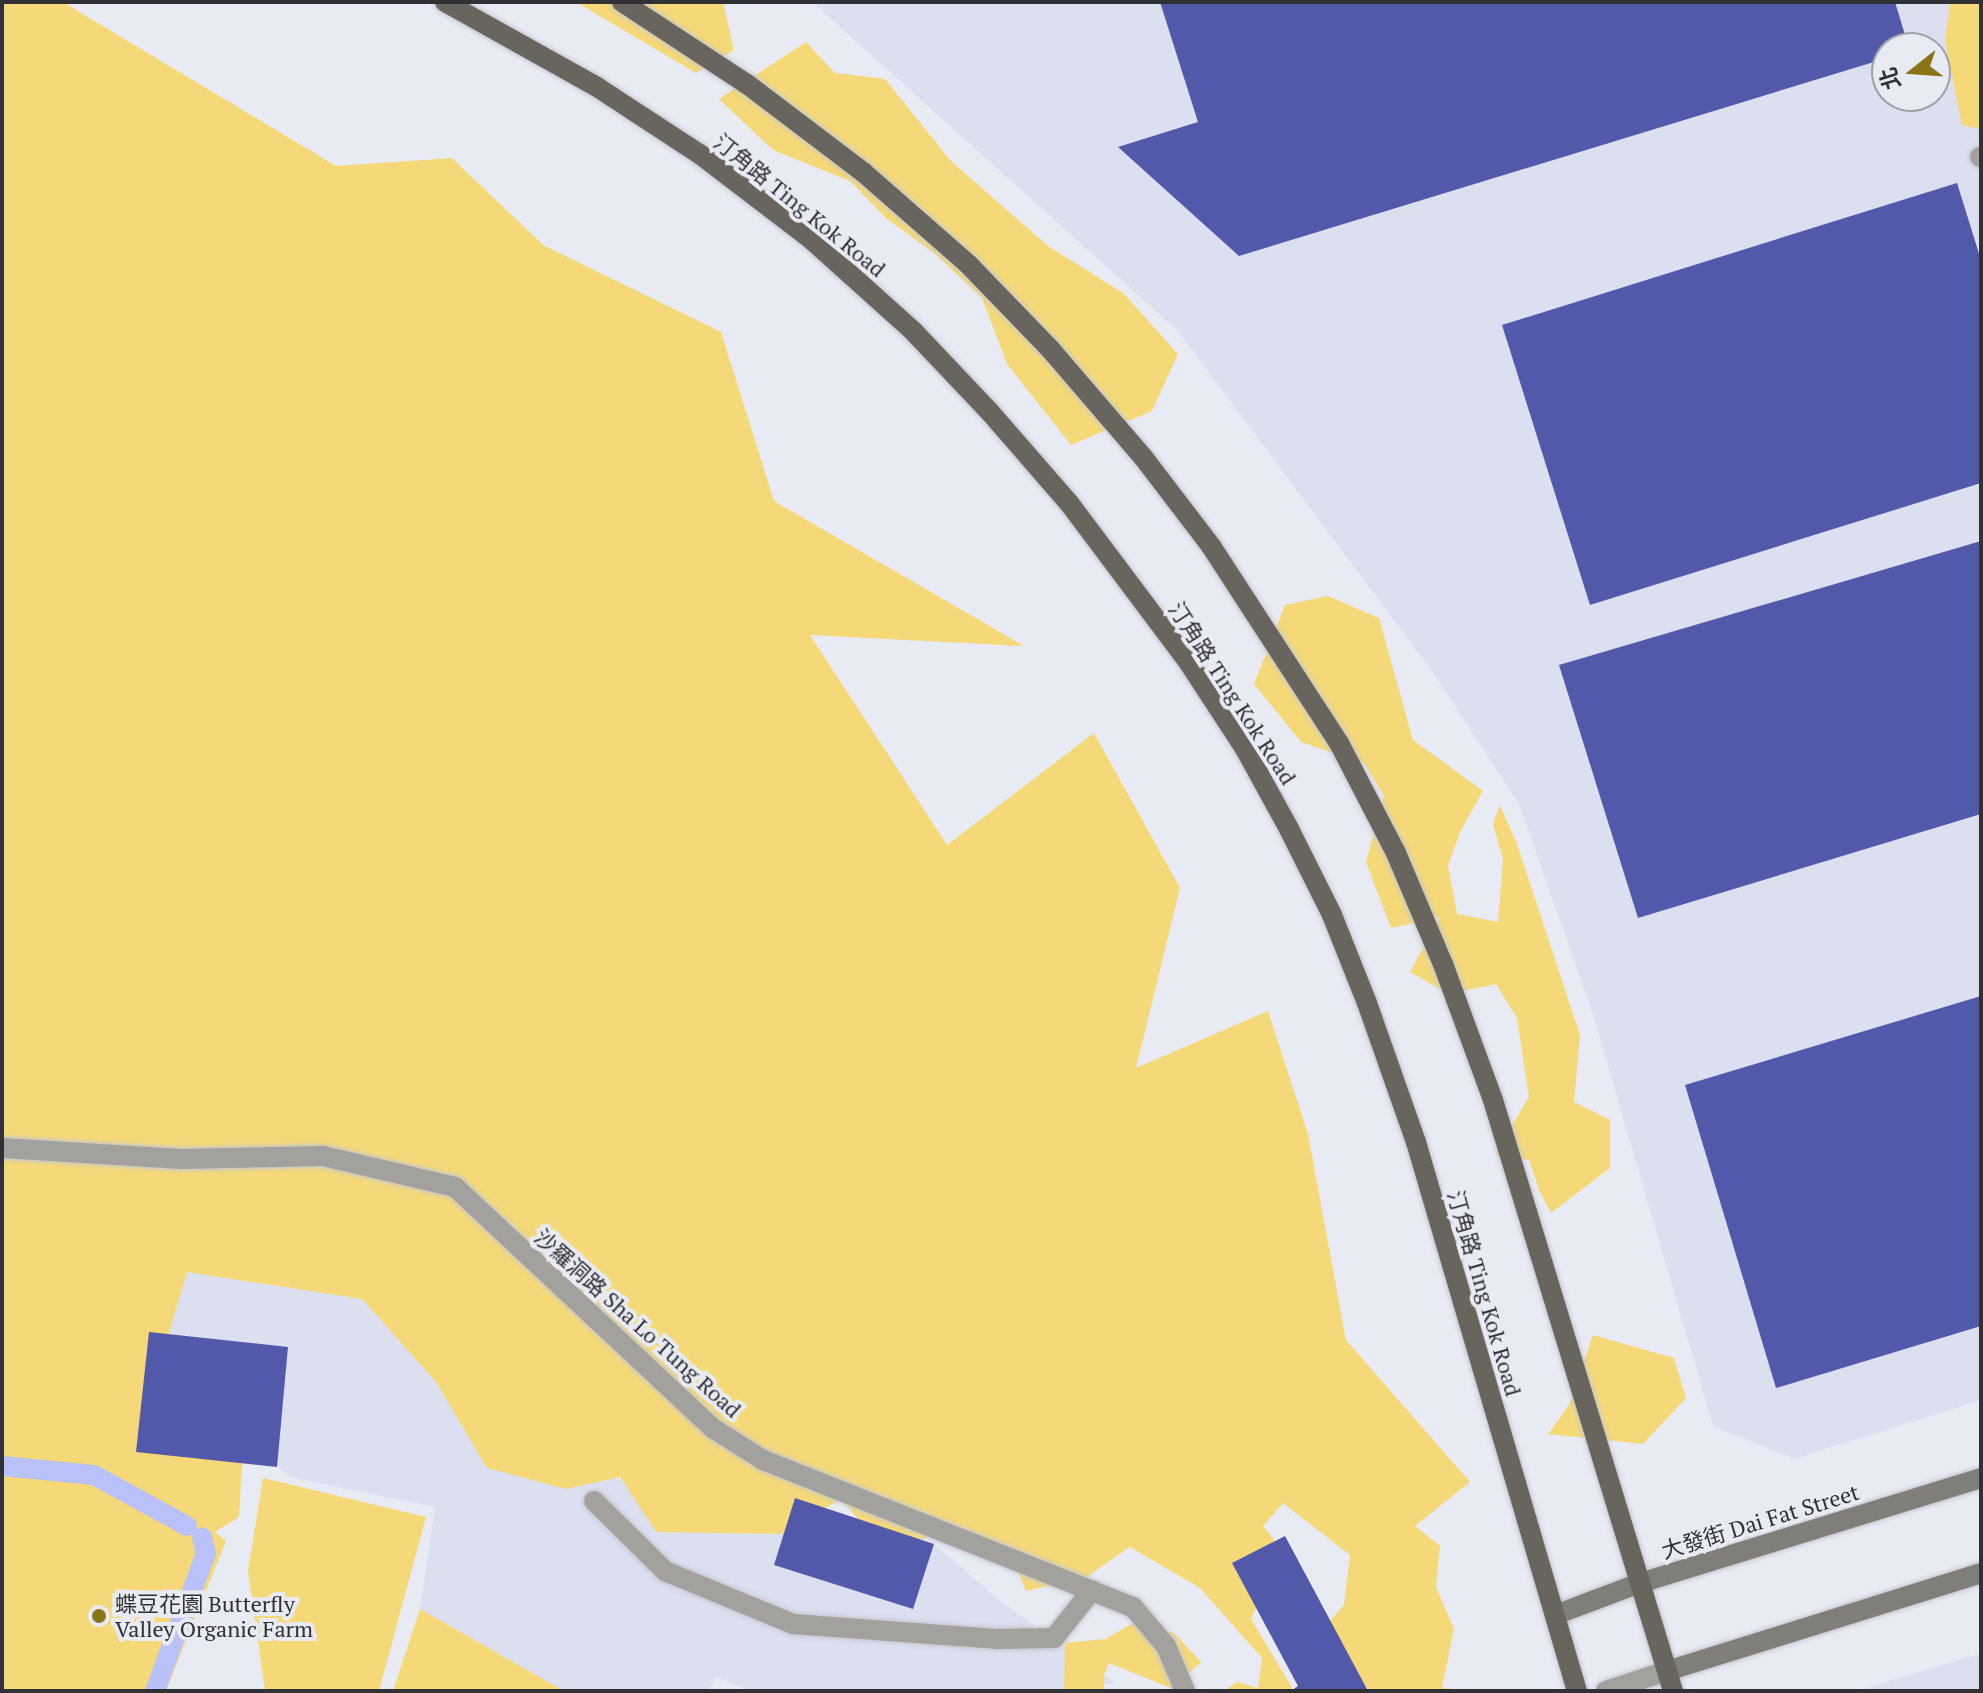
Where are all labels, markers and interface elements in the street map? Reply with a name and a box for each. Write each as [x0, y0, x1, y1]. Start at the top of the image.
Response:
north arrow [1871, 32, 1951, 112]
text: 北 [1872, 64, 1907, 93]
street label: 汀角路 Ting Kok Road [709, 128, 891, 282]
street label: 汀角路 Ting Kok Road [1164, 597, 1302, 789]
street label: 汀角路 Ting Kok Road [1443, 1187, 1527, 1399]
street label: 沙羅洞路 Sha Lo Tung Road [529, 1223, 747, 1423]
street label: 大發街 Dai Fat Street [1658, 1478, 1862, 1564]
place label: 蝶豆花園 Butterfly Valley Organic Farm [115, 1590, 313, 1642]
marker: 蝶豆花園 Butterfly Valley Organic Farm [90, 1607, 108, 1625]

